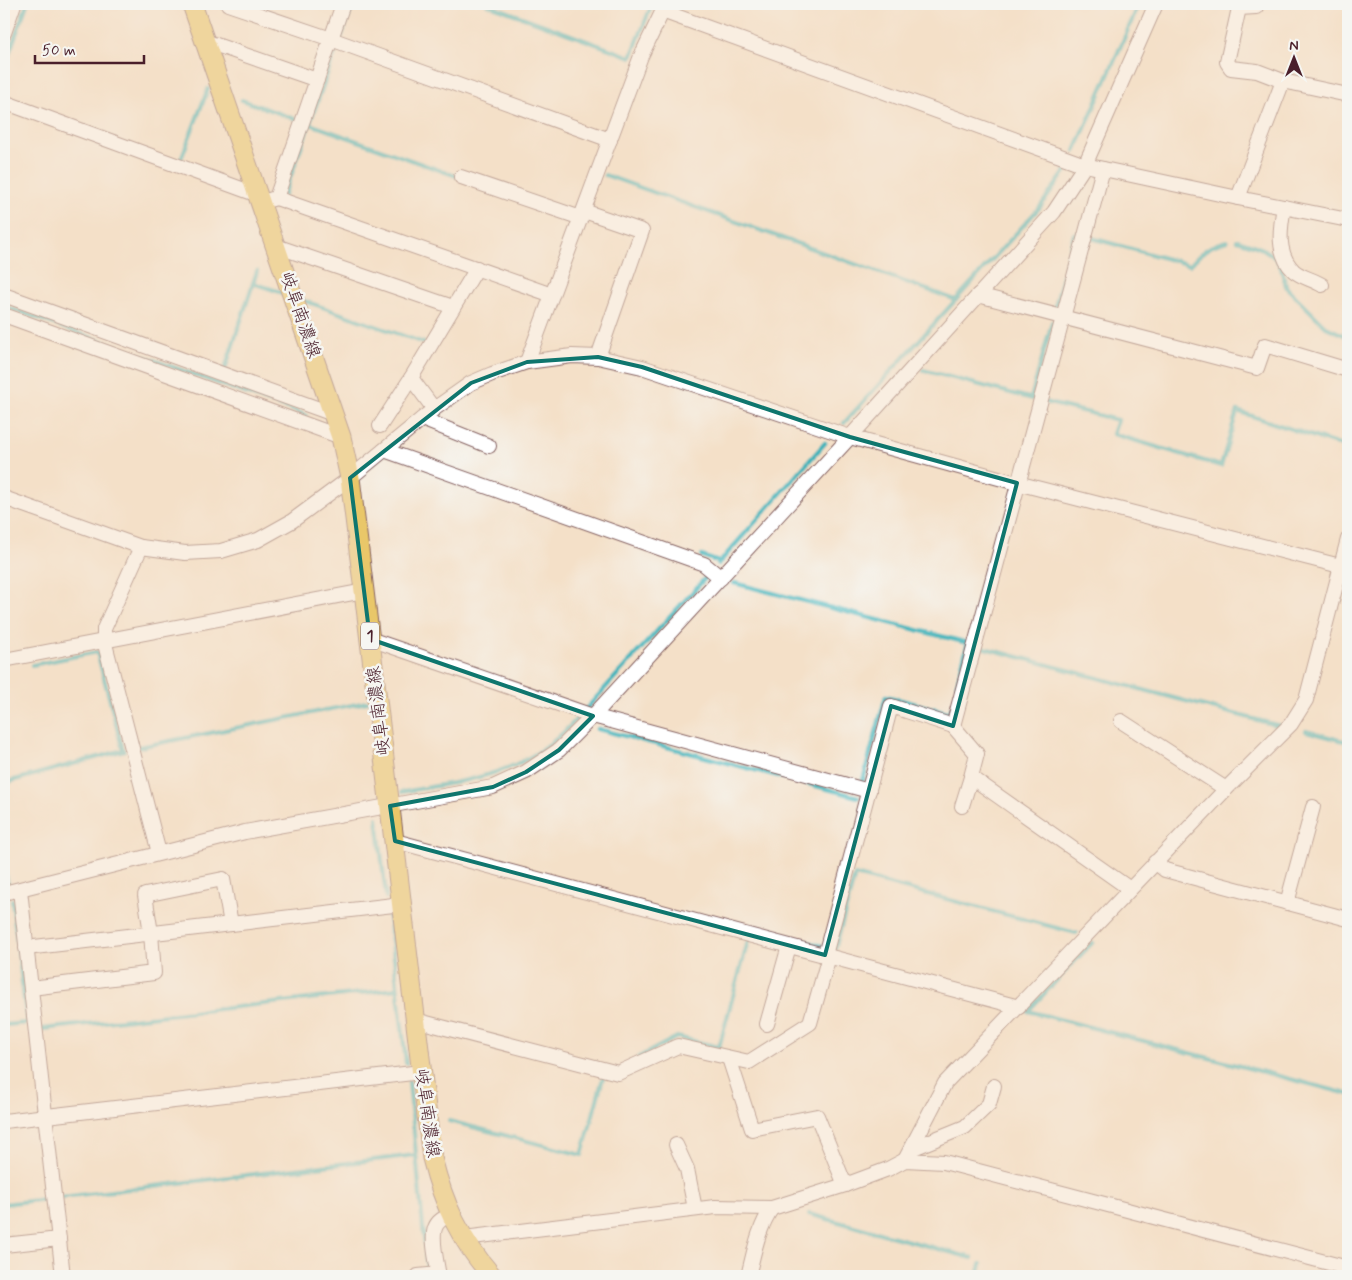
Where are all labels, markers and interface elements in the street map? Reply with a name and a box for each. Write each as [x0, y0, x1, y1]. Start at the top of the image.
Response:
scale bar [35, 32, 144, 64]
north arrow [1270, 32, 1320, 82]
text: N [1289, 37, 1299, 55]
text: 50 m [42, 41, 76, 61]
street label: 岐阜南濃線 [274, 269, 326, 361]
road number: 1 [361, 622, 379, 650]
street label: 岐阜南濃線 [362, 665, 396, 757]
street label: 岐阜南濃線 [409, 1067, 445, 1159]

